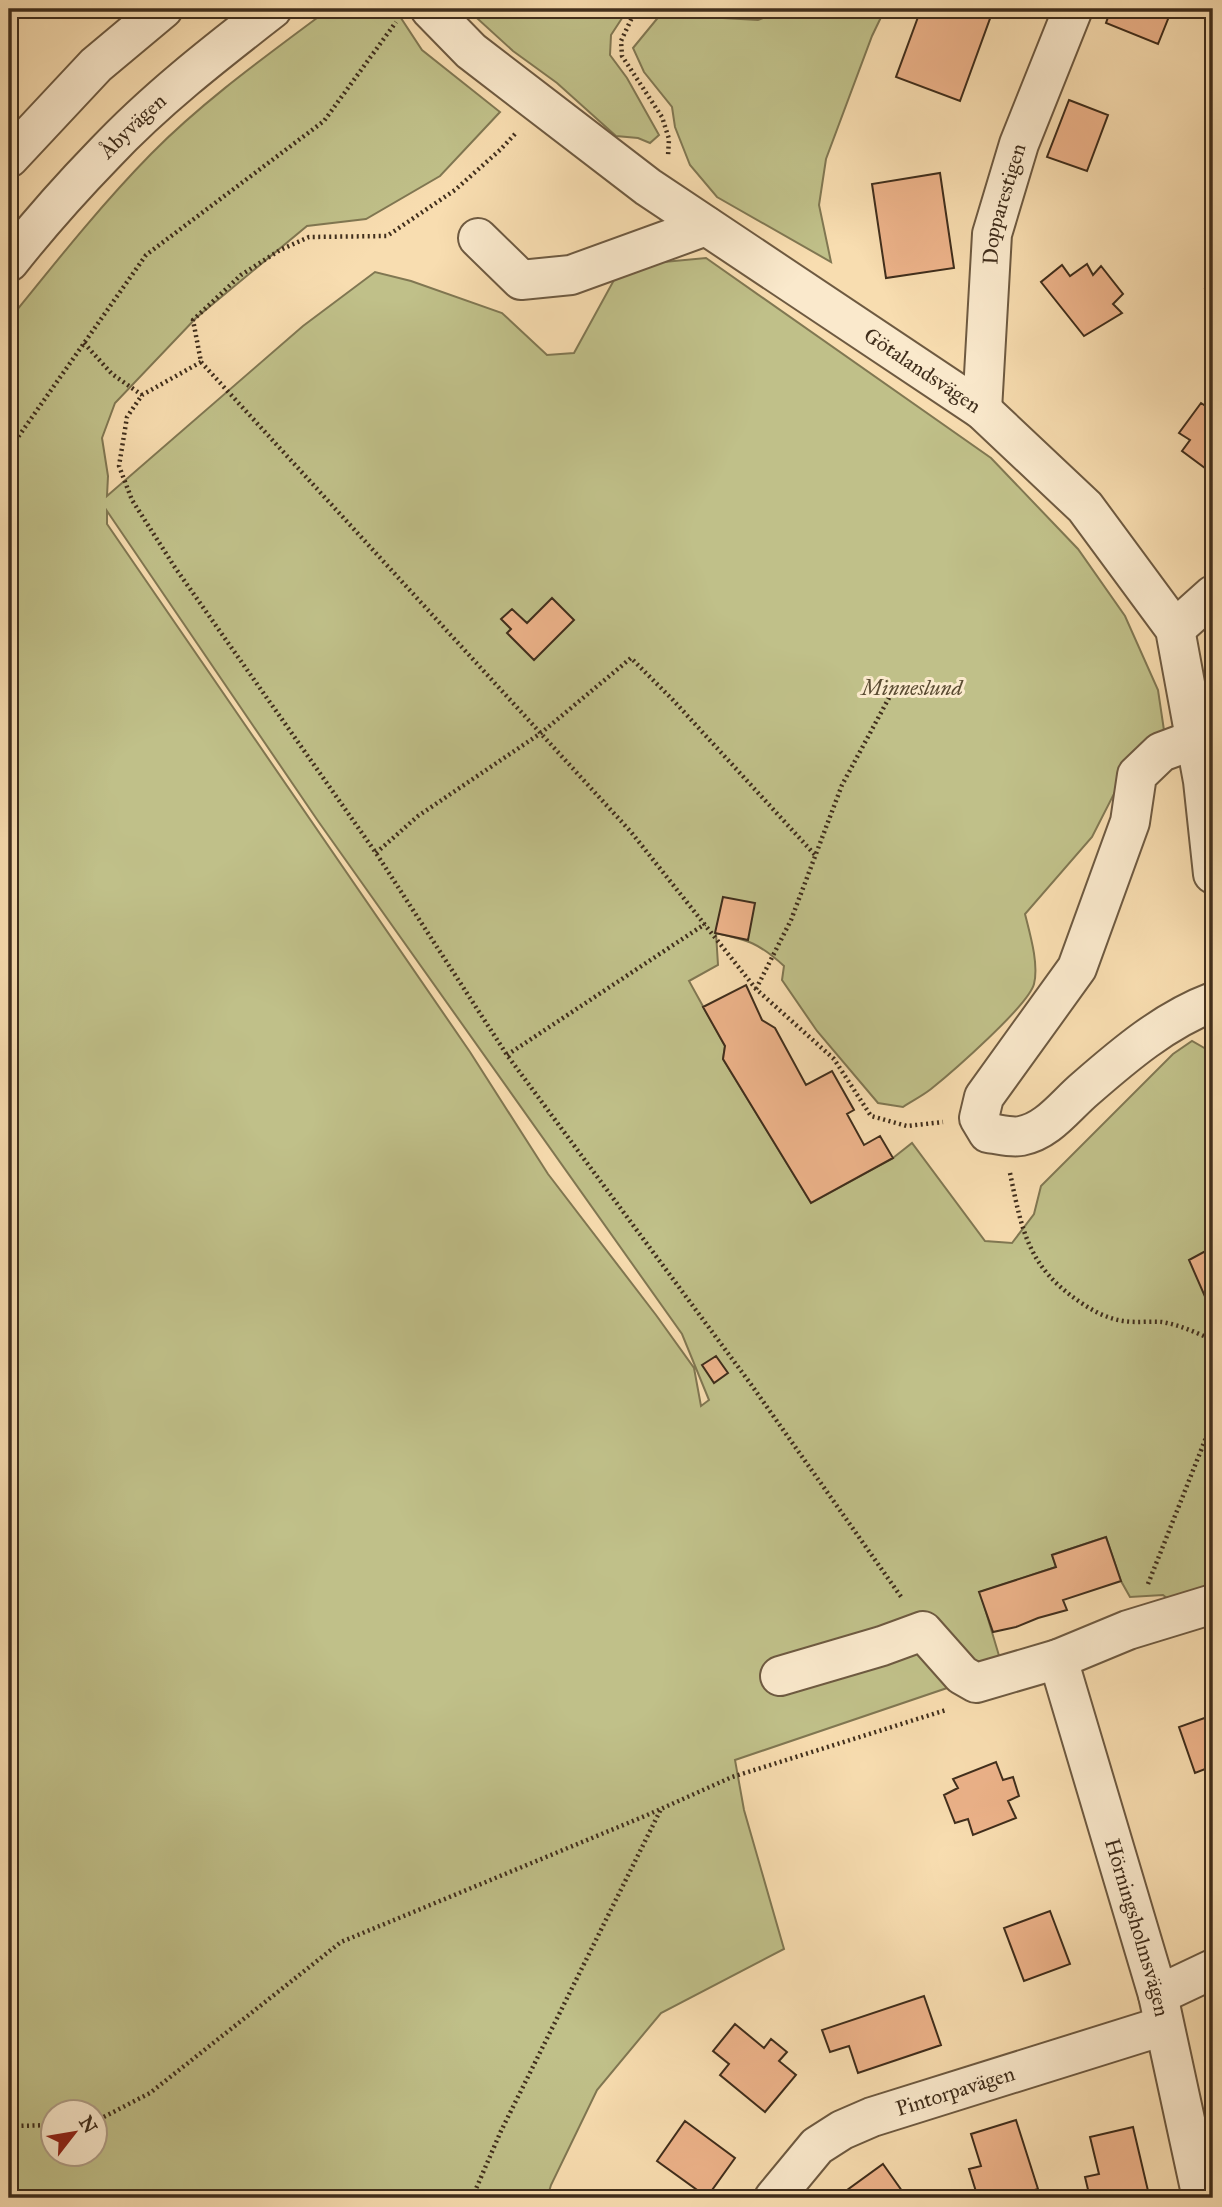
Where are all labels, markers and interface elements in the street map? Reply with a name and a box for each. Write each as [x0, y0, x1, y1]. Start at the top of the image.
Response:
street label: Åbyvägen [93, 88, 171, 165]
street label: Dopparestigen [977, 140, 1031, 265]
street label: Götalandsvägen [859, 322, 986, 419]
park label: Minneslund [859, 675, 965, 701]
street label: Hörningsholmsvägen [1099, 1835, 1175, 2019]
street label: Pintorpavägen [893, 2060, 1018, 2122]
north arrow [38, 2098, 108, 2168]
text: N [74, 2112, 102, 2137]

